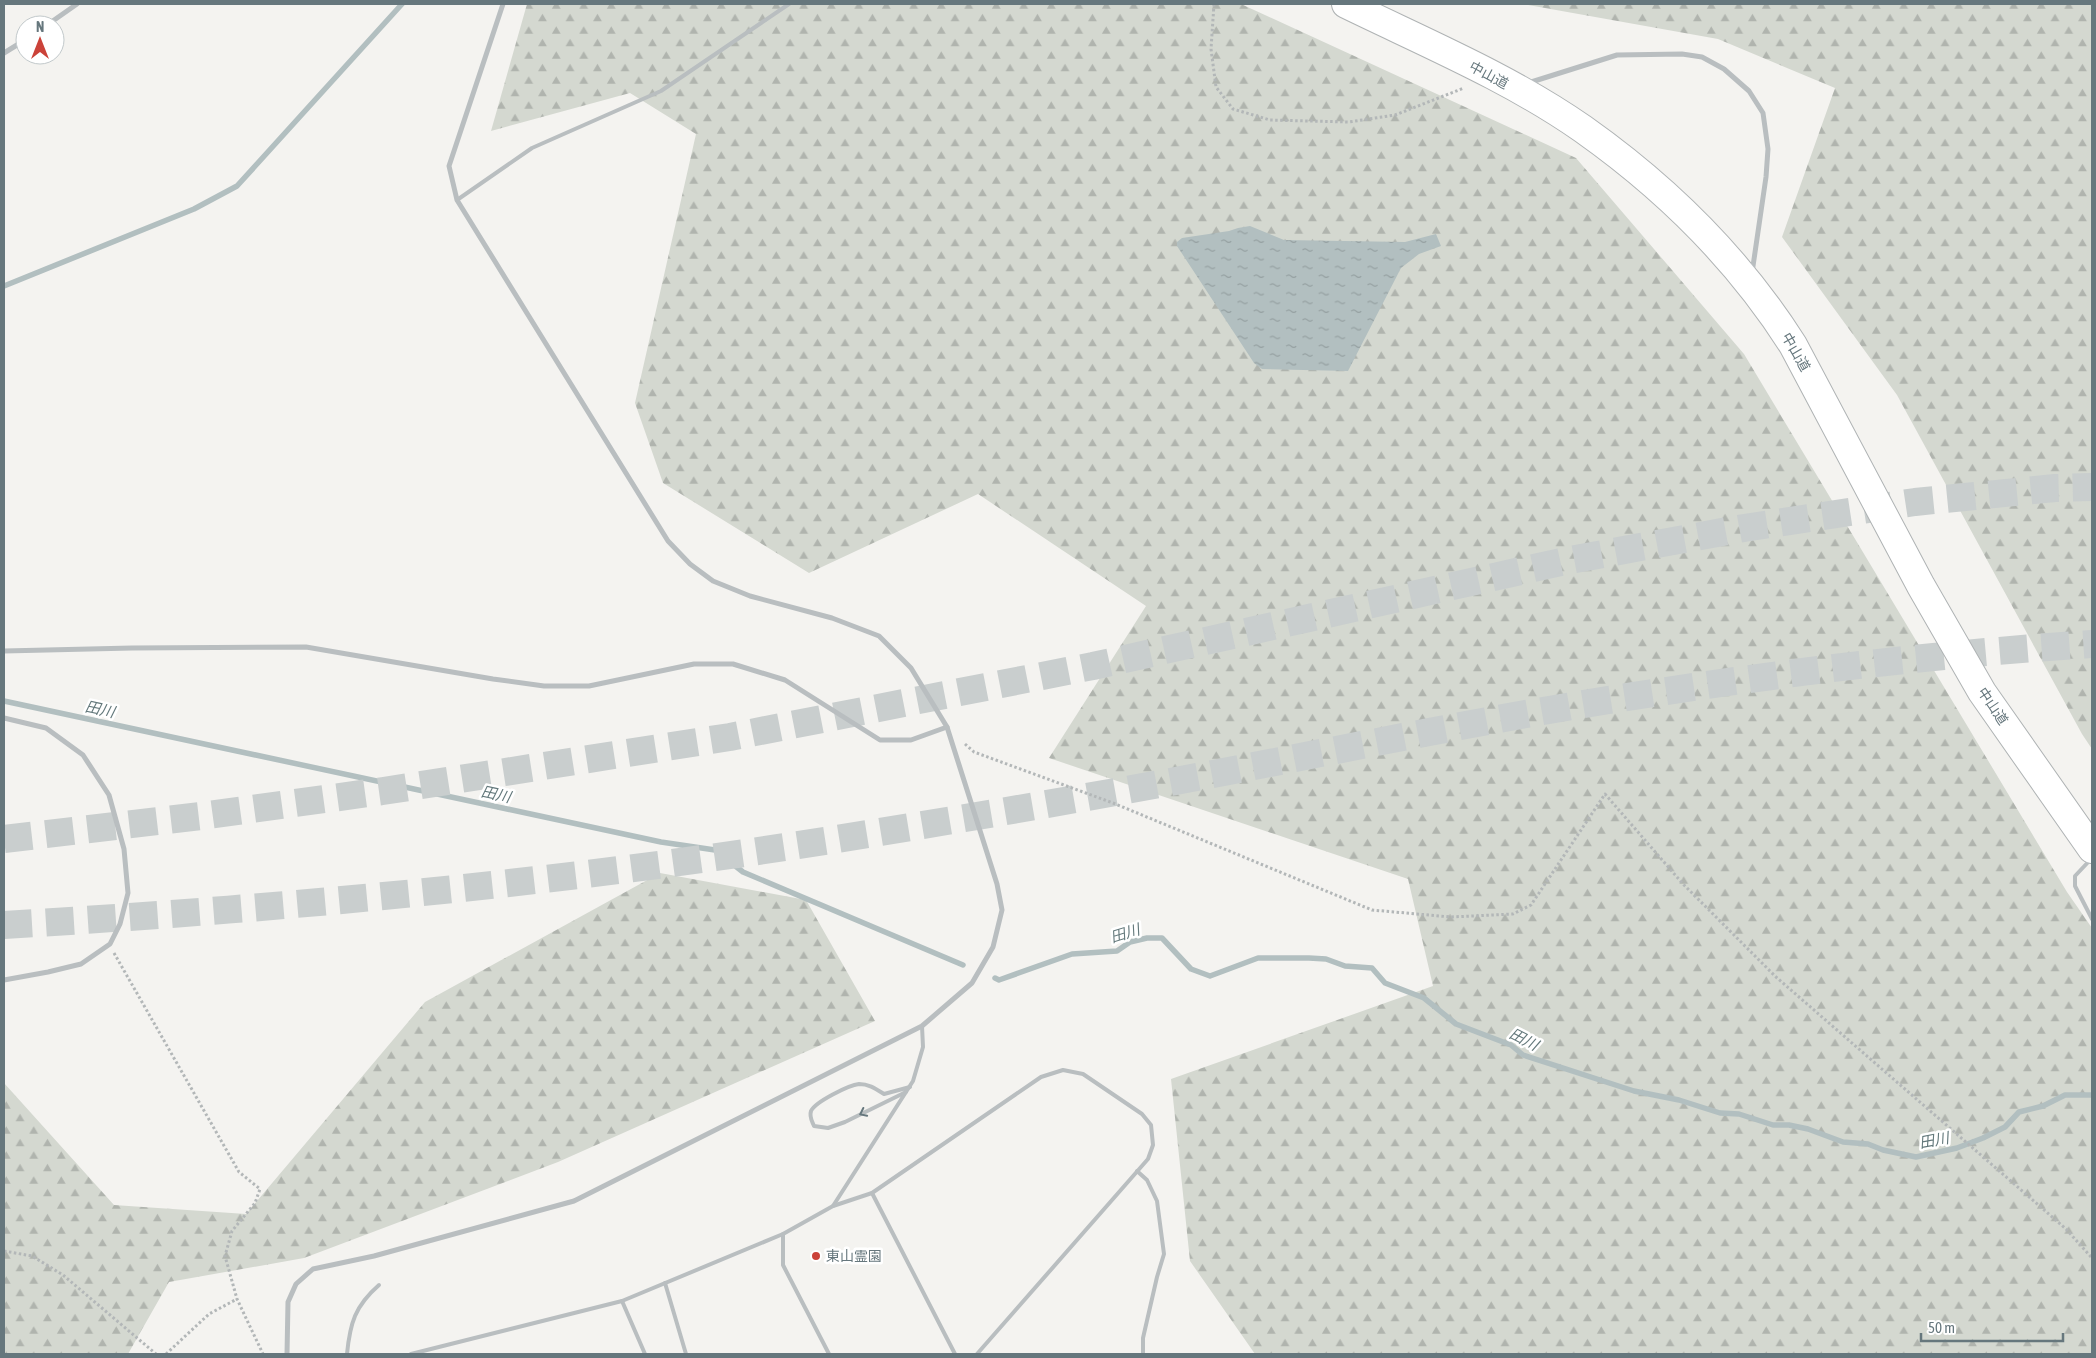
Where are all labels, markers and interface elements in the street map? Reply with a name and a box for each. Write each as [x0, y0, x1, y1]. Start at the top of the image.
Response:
north arrow [15, 15, 65, 65]
text: N [36, 19, 44, 35]
street label: 中山道 [1467, 58, 1511, 92]
street label: 中山道 [1779, 330, 1813, 374]
street label: 中山道 [1975, 684, 2011, 728]
water label: 田川 [84, 698, 118, 721]
water label: 田川 [480, 783, 514, 806]
water label: 田川 [1108, 920, 1144, 946]
water label: 田川 [1507, 1025, 1543, 1054]
one-way arrow [859, 1107, 868, 1118]
water label: 田川 [1918, 1128, 1952, 1151]
place label: 東山霊園 [826, 1248, 882, 1264]
marker: 東山霊園 [810, 1250, 822, 1262]
scale bar [1921, 1310, 2064, 1342]
text: 50 m [1928, 1319, 1955, 1336]

